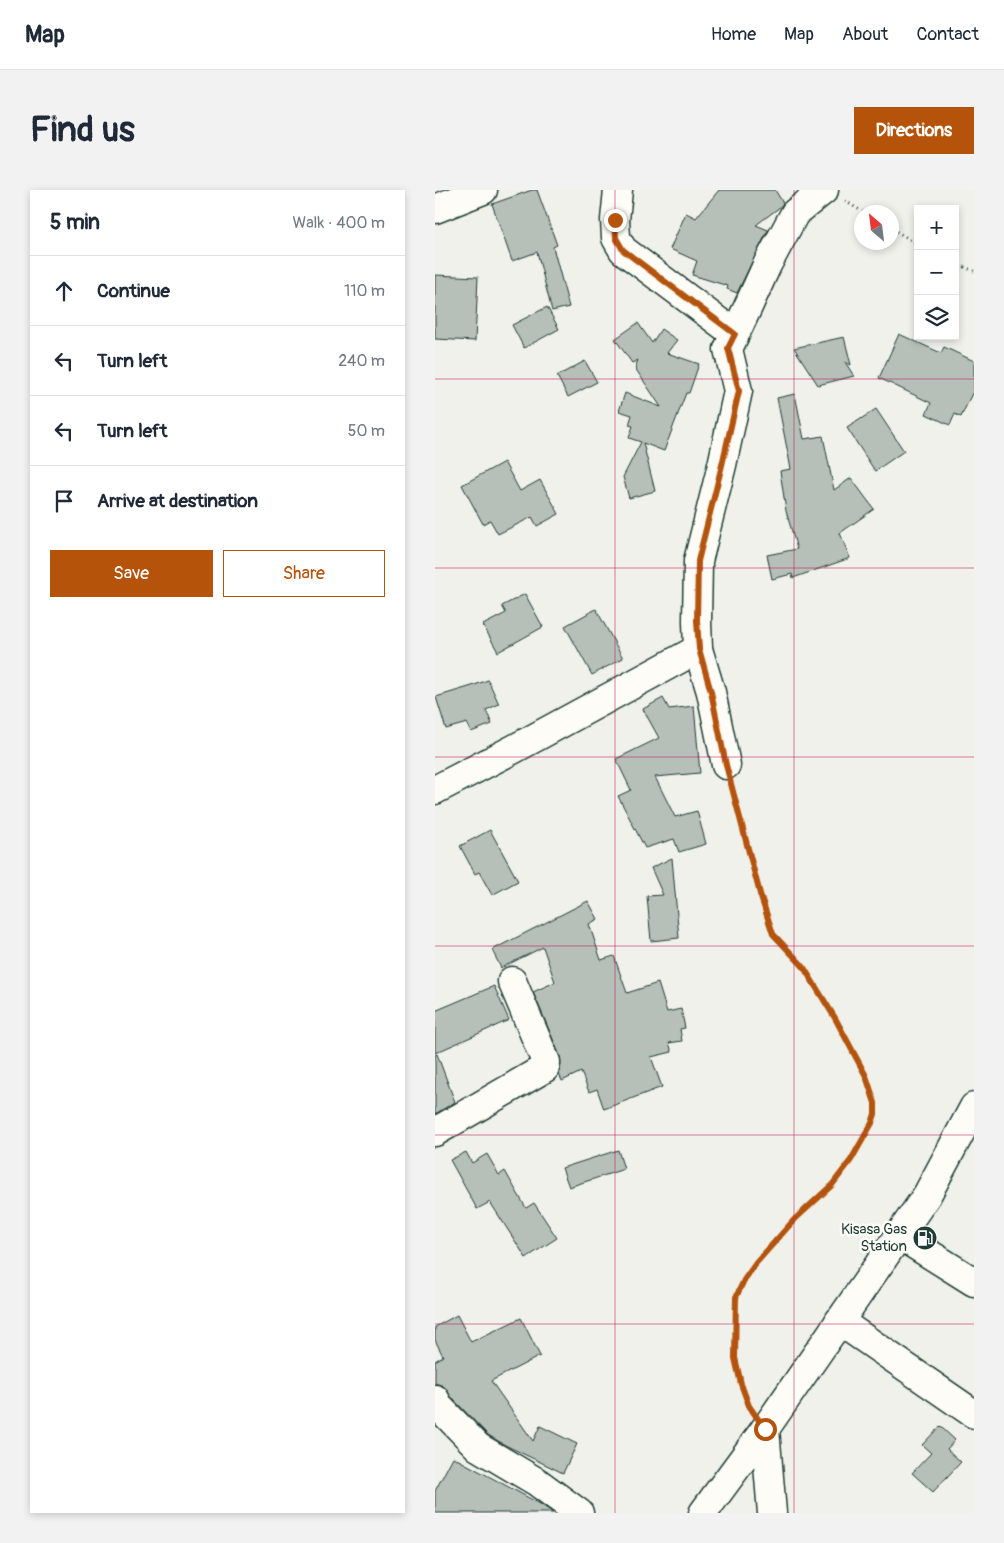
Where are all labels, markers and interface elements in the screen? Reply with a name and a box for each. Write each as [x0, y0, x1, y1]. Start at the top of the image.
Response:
text: Map [25, 20, 65, 49]
text: Home [711, 23, 756, 46]
text: Map [784, 23, 814, 46]
text: About [842, 23, 888, 46]
text: Contact [916, 23, 979, 46]
button: Directions [854, 107, 974, 154]
text: Find us [30, 108, 135, 152]
north arrow [854, 205, 899, 250]
map controls [914, 205, 959, 340]
button: + [914, 205, 959, 250]
text: 5 min [50, 209, 100, 236]
route end [604, 209, 627, 232]
text: Walk · 400 m [292, 213, 385, 233]
button: − [914, 250, 959, 295]
icon: ahead [50, 277, 78, 305]
text: Continue [97, 279, 170, 303]
text: 110 m [344, 281, 385, 301]
button: layers [914, 295, 959, 340]
icon: left [50, 347, 78, 375]
text: Turn left [97, 349, 167, 373]
text: 240 m [338, 351, 385, 371]
icon: left [50, 417, 78, 445]
text: Turn left [97, 419, 167, 443]
text: 50 m [348, 421, 385, 441]
icon: arrive [50, 487, 78, 515]
text: Arrive at destination [97, 489, 258, 513]
button: Save [50, 550, 213, 597]
button: Share [223, 550, 385, 597]
place label: Kisasa Gas Station [841, 1220, 907, 1256]
fuel station icon: Kisasa Gas Station [912, 1225, 938, 1251]
route start [754, 1418, 777, 1441]

